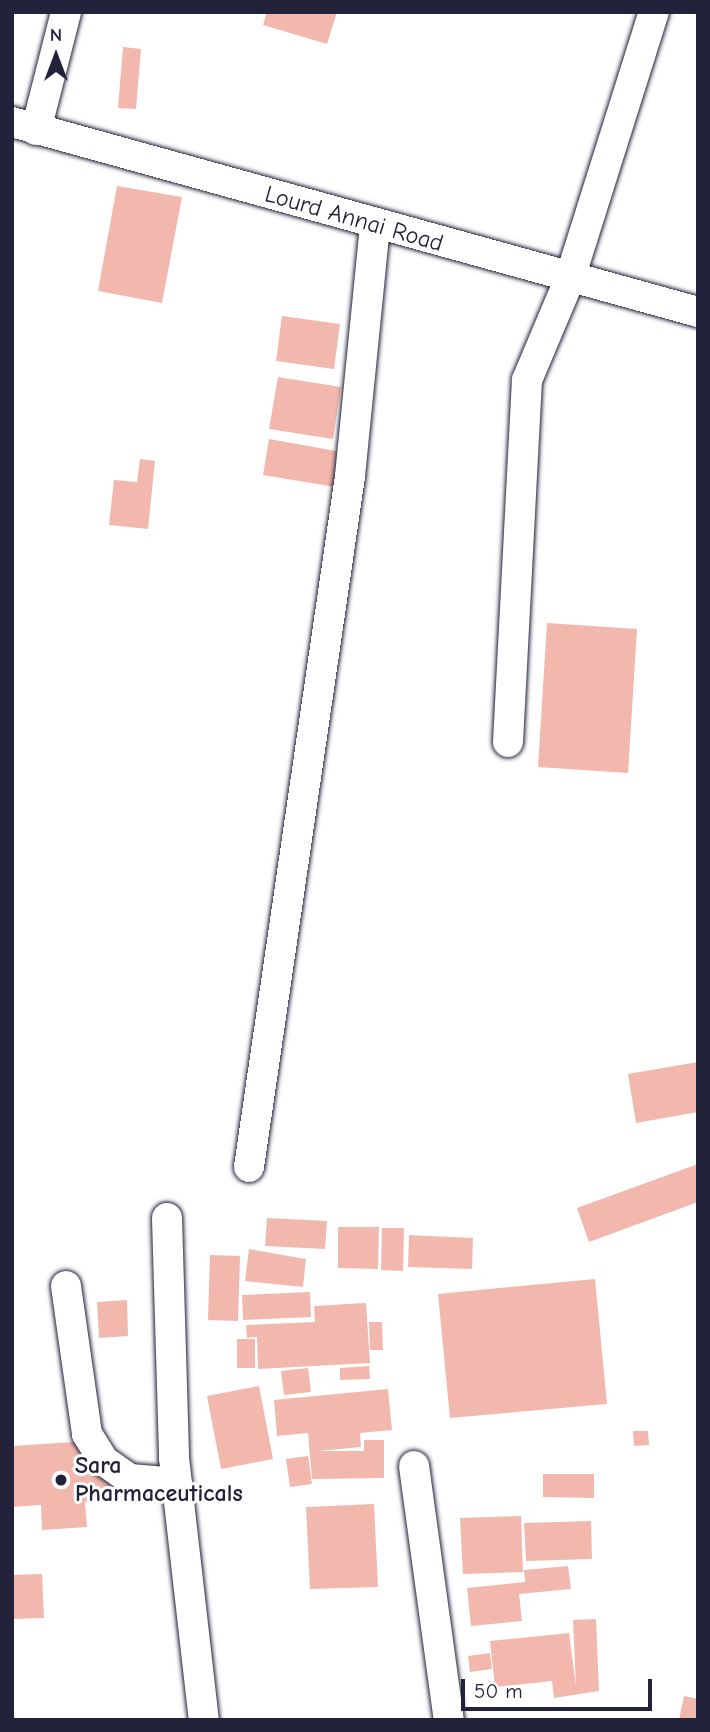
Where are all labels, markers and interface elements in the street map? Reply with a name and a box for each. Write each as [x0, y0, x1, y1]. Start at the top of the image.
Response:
north arrow [21, 21, 91, 91]
text: N [50, 24, 62, 46]
street label: Lourd Annai Road [261, 180, 447, 258]
place label: Sara Pharmaceuticals [75, 1452, 243, 1508]
marker: Sara Pharmaceuticals [53, 1472, 69, 1488]
scale bar [465, 1666, 656, 1710]
text: 50 m [474, 1679, 523, 1703]

